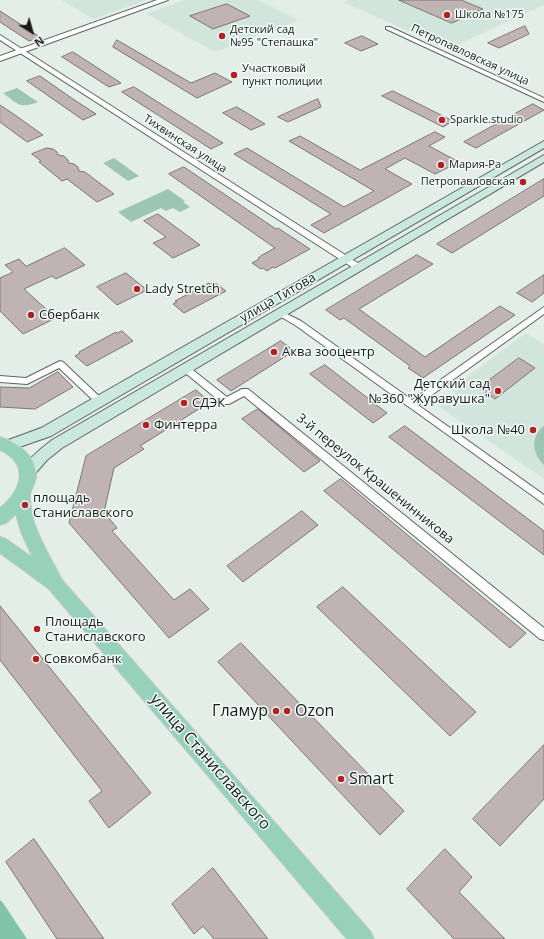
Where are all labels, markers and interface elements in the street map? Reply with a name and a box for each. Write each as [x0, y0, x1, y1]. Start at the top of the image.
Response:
place label: Школа №175 [455, 8, 524, 22]
marker: Школа №175 [442, 10, 452, 20]
north arrow [12, 12, 52, 52]
street label: Петропавловская улица [409, 22, 531, 88]
place label: Детский сад №95 "Степашка" [230, 23, 318, 49]
marker: Детский сад №95 "Степашка" [217, 31, 227, 41]
text: N [31, 33, 48, 51]
place label: Участковый пункт полиции [242, 62, 323, 88]
marker: Участковый пункт полиции [229, 70, 239, 80]
street label: Тихвинская улица [141, 112, 229, 176]
place label: Sparkle.studio [450, 113, 523, 127]
marker: Sparkle.studio [437, 115, 447, 125]
place label: Мария-Ра [449, 158, 501, 172]
marker: Мария-Ра [436, 160, 446, 170]
place label: Петропавловская [421, 175, 515, 189]
marker: Петропавловская [518, 177, 528, 187]
street label: улица Титова [237, 270, 319, 326]
place label: Lady Stretch [145, 281, 220, 297]
marker: Lady Stretch [132, 284, 142, 294]
place label: Сбербанк [39, 307, 100, 323]
marker: Сбербанк [26, 310, 36, 320]
place label: Аква зооцентр [282, 344, 375, 360]
marker: Аква зооцентр [269, 347, 279, 357]
place label: Детский сад №360 "Журавушка" [369, 376, 490, 407]
marker: Детский сад №360 "Журавушка" [493, 386, 503, 396]
place label: СДЭК [192, 395, 225, 411]
marker: СДЭК [179, 398, 189, 408]
street label: 3-й переулок Крашенинникова [293, 411, 457, 547]
place label: Финтерра [154, 417, 217, 433]
marker: Финтерра [141, 420, 151, 430]
place label: Школа №40 [451, 422, 525, 438]
marker: Школа №40 [528, 425, 538, 435]
place label: площадь Станиславского [33, 490, 134, 521]
marker: площадь Станиславского [20, 500, 30, 510]
place label: Площадь Станиславского [45, 614, 146, 645]
marker: Площадь Станиславского [32, 624, 42, 634]
place label: Совкомбанк [44, 651, 121, 667]
marker: Совкомбанк [31, 654, 41, 664]
street label: улица Станиславского [146, 690, 274, 834]
place label: Гламур [212, 701, 268, 721]
place label: Ozon [295, 701, 334, 721]
marker: Гламур [271, 706, 281, 716]
marker: Ozon [282, 706, 292, 716]
place label: Smart [349, 769, 394, 789]
marker: Smart [336, 774, 346, 784]

